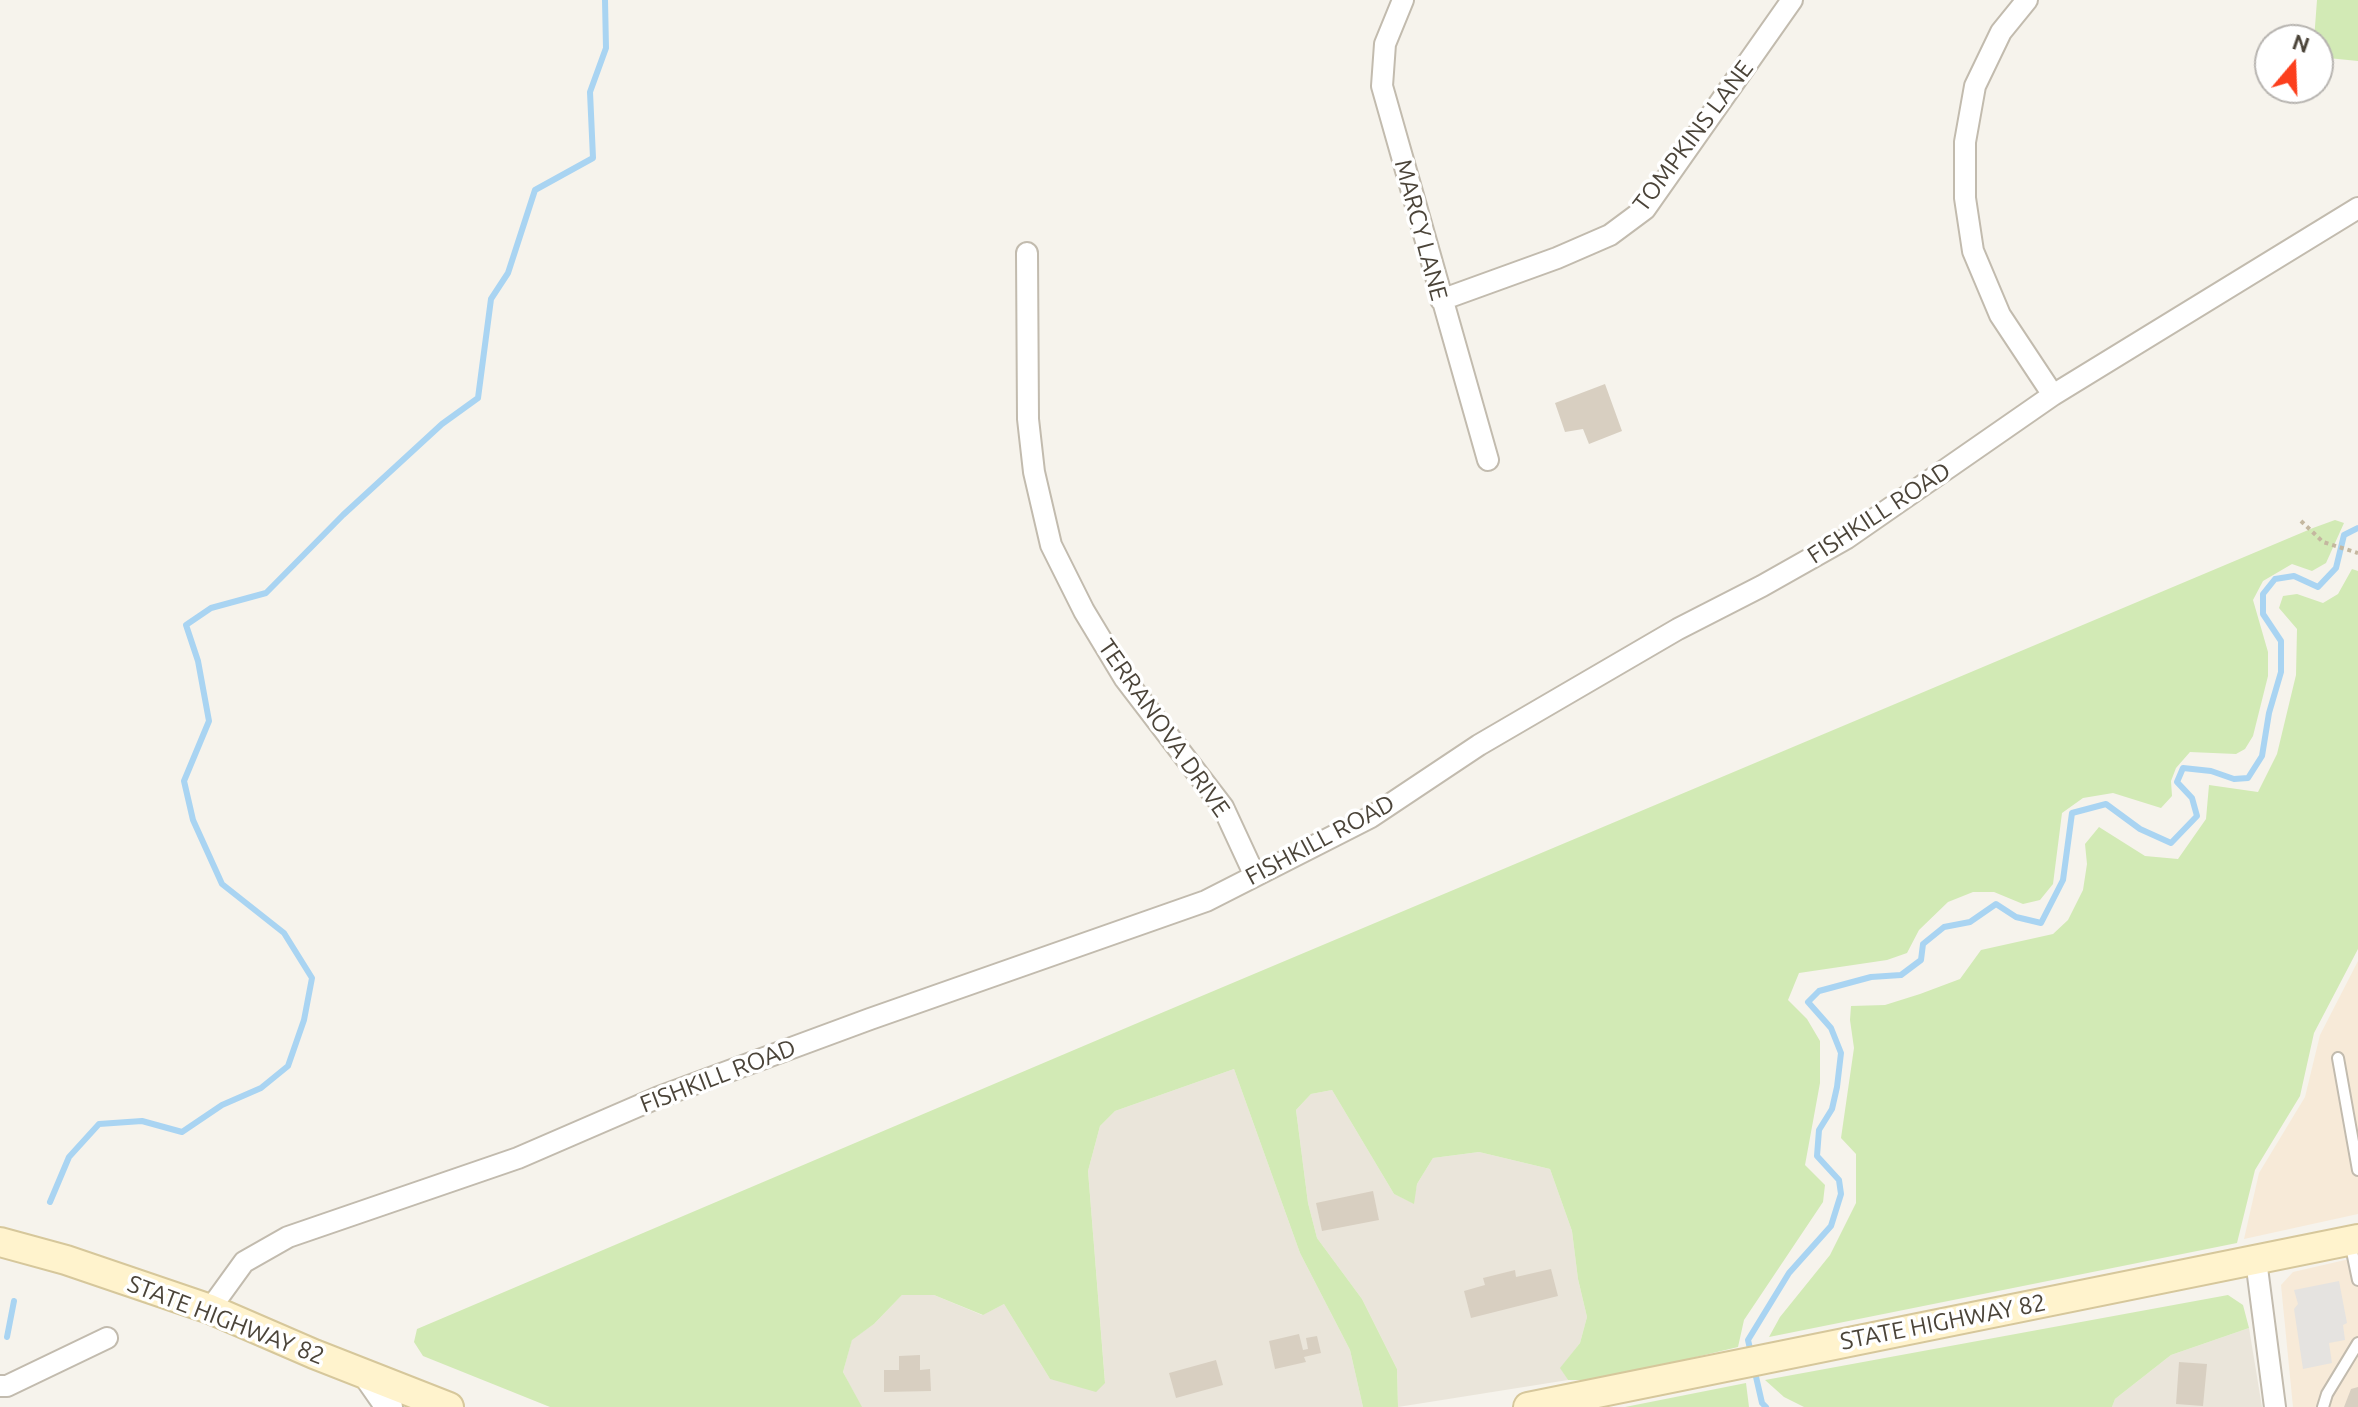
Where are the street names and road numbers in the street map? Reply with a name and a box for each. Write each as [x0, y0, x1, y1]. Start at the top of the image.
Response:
street label: TOMPKINS LANE [1627, 55, 1759, 217]
street label: MARCY LANE [1388, 156, 1454, 304]
street label: FISHKILL ROAD [1802, 456, 1956, 570]
street label: TERRANOVA DRIVE [1092, 634, 1236, 822]
street label: FISHKILL ROAD [1241, 789, 1399, 891]
street label: FISHKILL ROAD [636, 1033, 800, 1119]
street label: STATE HIGHWAY 82 [123, 1269, 329, 1371]
street label: STATE HIGHWAY 82 [1838, 1288, 2048, 1356]

